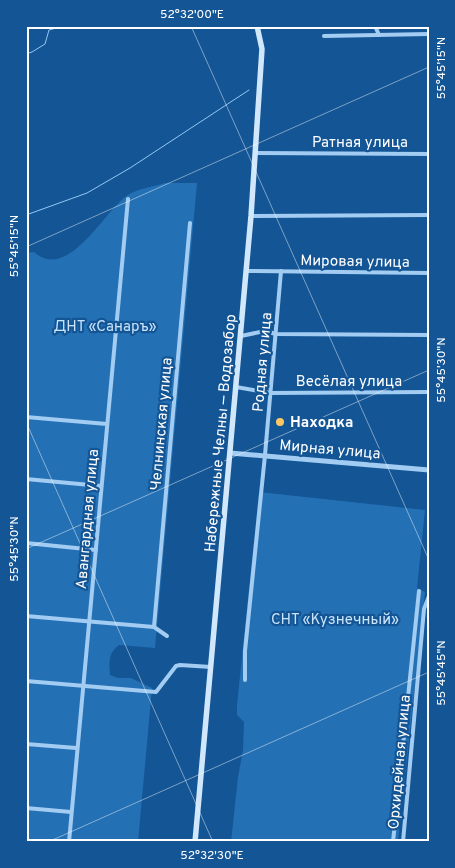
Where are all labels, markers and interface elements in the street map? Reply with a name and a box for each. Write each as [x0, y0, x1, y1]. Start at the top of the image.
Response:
text: 52°32'00"E [160, 7, 224, 23]
text: 55°45'15"N [434, 37, 450, 99]
street label: Ратная улица [312, 134, 408, 153]
text: 55°45'15"N [7, 215, 23, 277]
street label: Мировая улица [300, 252, 410, 273]
street label: Родная улица [250, 311, 277, 413]
street label: Набережные Челны — Водозабор [202, 313, 241, 553]
park label: ДНТ «Санаръ» [53, 318, 157, 337]
text: 55°45'30"N [434, 337, 450, 403]
street label: Челнинская улица [147, 357, 178, 492]
street label: Весёлая улица [296, 373, 402, 392]
place label: Находка [290, 414, 353, 433]
marker: Находка [274, 416, 286, 428]
street label: Мирная улица [278, 437, 381, 464]
street label: Авангардная улица [73, 448, 104, 590]
text: 55°45'30"N [7, 516, 23, 582]
park label: СНТ «Кузнечный» [271, 611, 399, 630]
text: 55°45'45"N [434, 640, 450, 706]
street label: Орхидейная улица [385, 694, 416, 830]
text: 52°32'30"E [180, 848, 244, 864]

